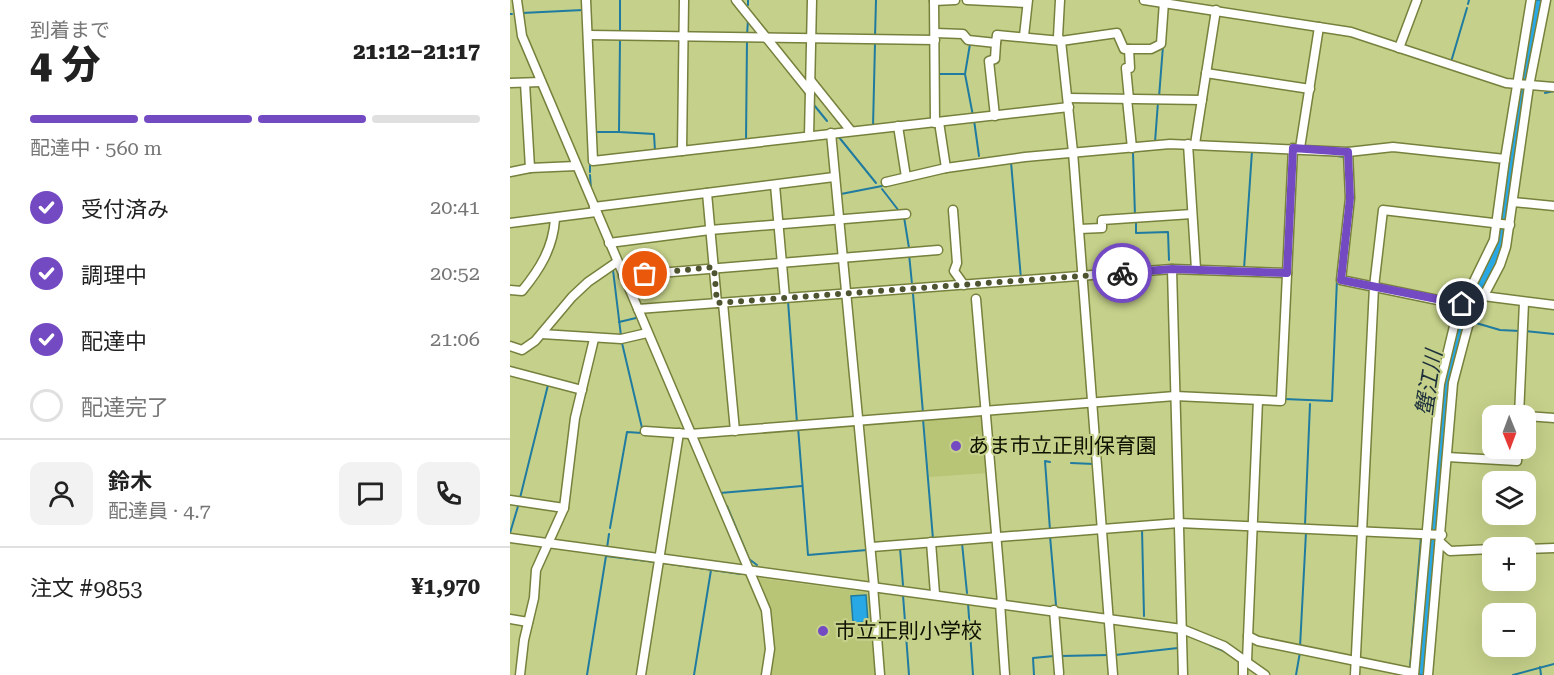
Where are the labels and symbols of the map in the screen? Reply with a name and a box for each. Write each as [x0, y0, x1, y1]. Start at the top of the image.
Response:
courier [1092, 243, 1152, 303]
pin [619, 248, 670, 299]
pin [1436, 278, 1487, 329]
water label: 蟹江川 [1411, 346, 1447, 418]
north arrow [1482, 405, 1536, 459]
place label: あま市立正則保育園 [968, 434, 1157, 458]
marker: あま市立正則保育園 [949, 439, 963, 453]
place label: 市立正則小学校 [835, 619, 982, 643]
marker: 市立正則小学校 [816, 624, 830, 638]

